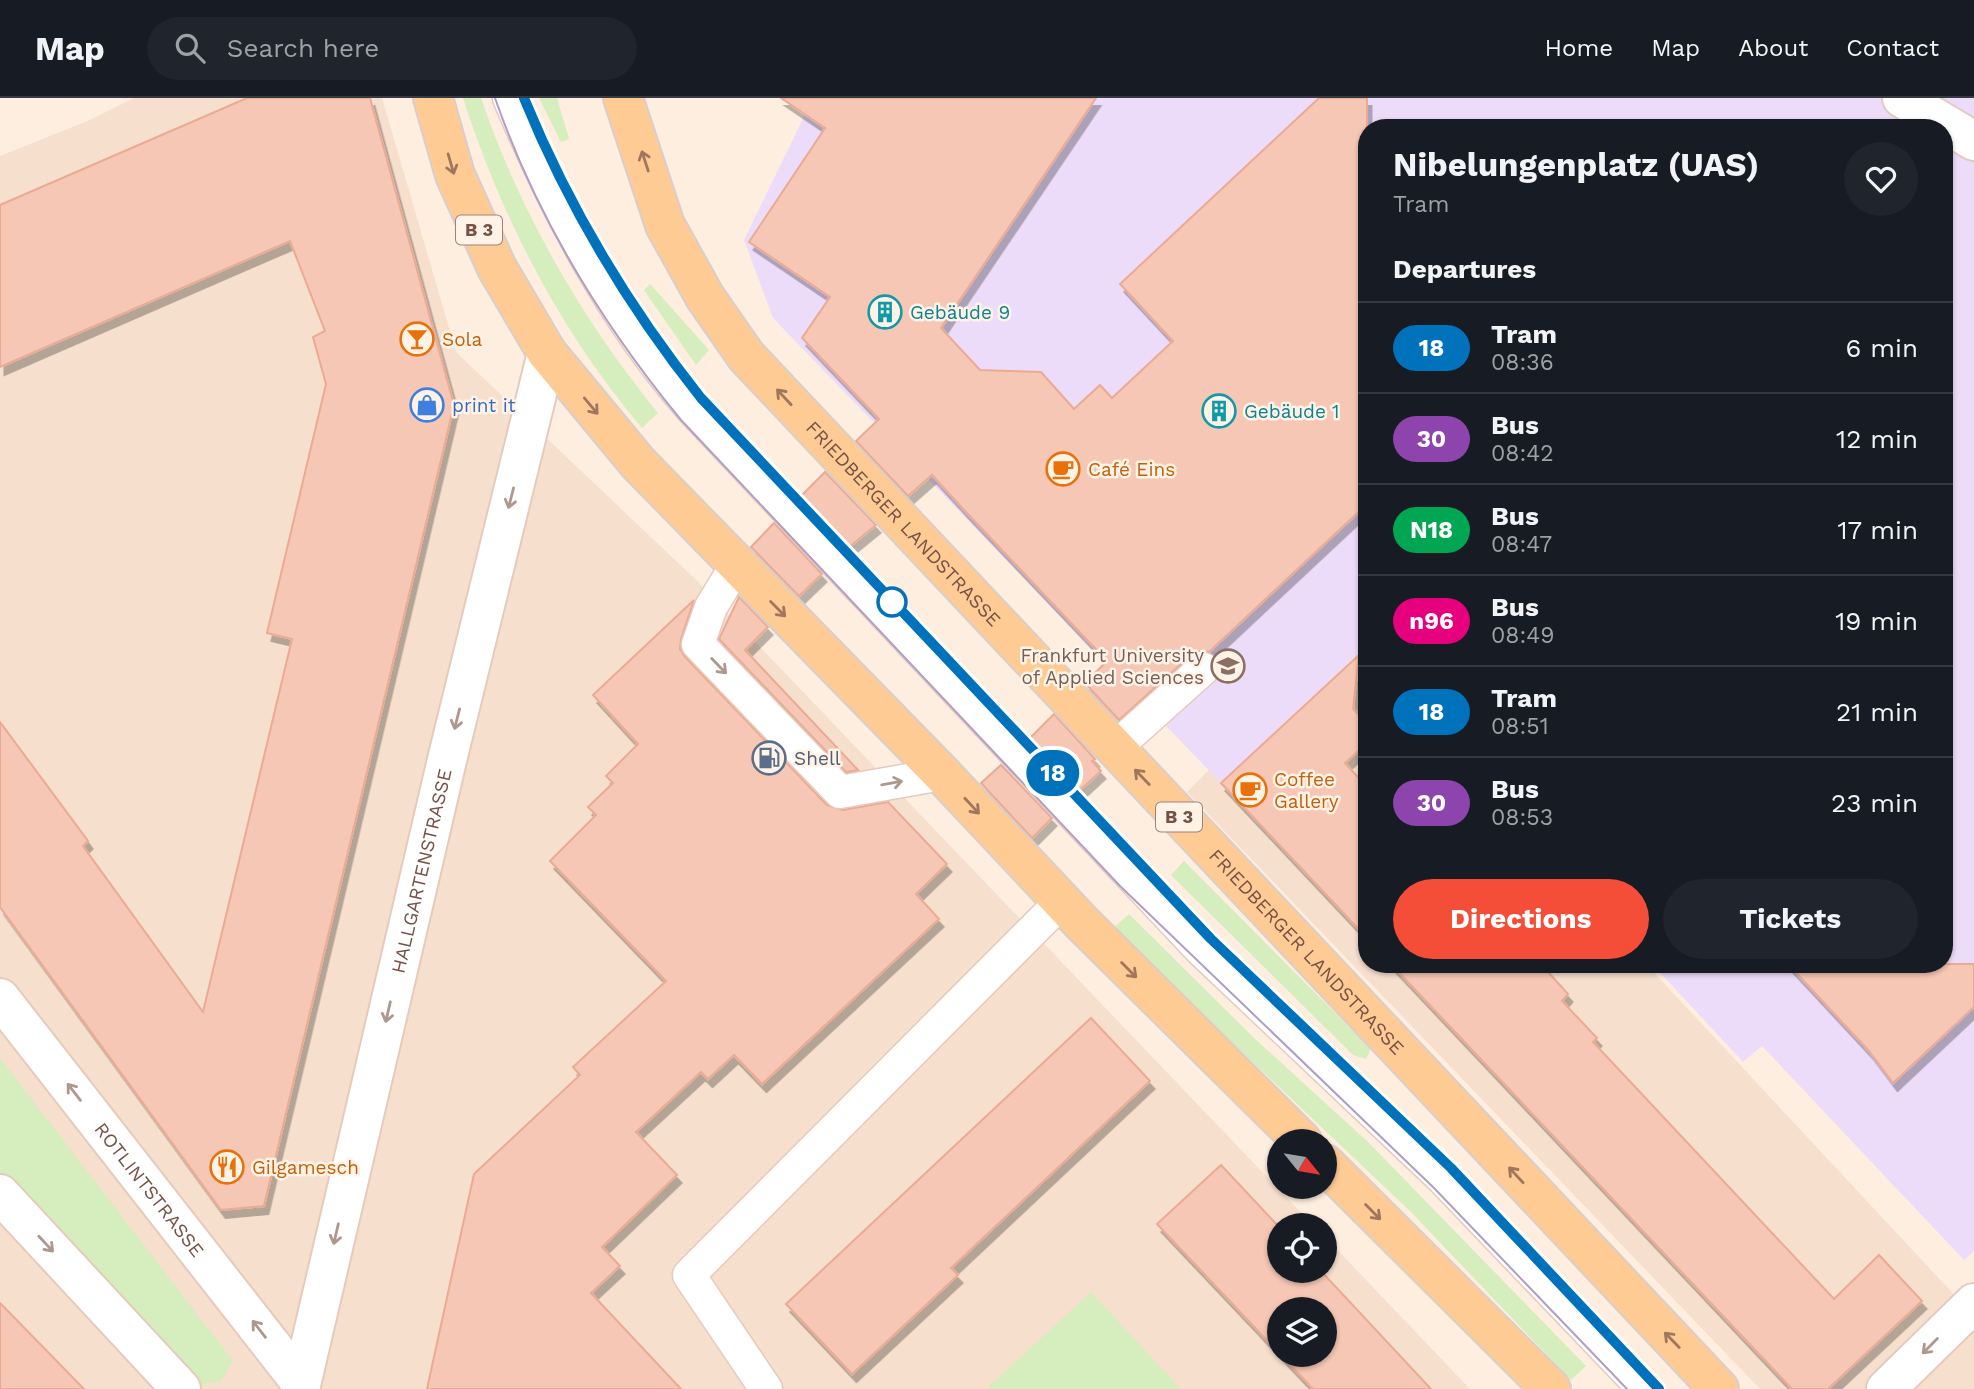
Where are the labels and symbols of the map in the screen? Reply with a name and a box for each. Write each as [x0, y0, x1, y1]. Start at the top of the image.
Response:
one-way arrow [637, 151, 650, 173]
one-way arrow [446, 153, 459, 175]
road number: B 3 [456, 216, 502, 244]
building icon: Gebäude 9 [866, 293, 904, 331]
place label: Gebäude 9 [910, 301, 1010, 324]
bar icon: Sola [398, 320, 436, 358]
place label: Sola [442, 328, 482, 351]
shop icon: print it [408, 386, 446, 424]
one-way arrow [776, 389, 793, 406]
building icon: Gebäude 1 [1200, 392, 1238, 430]
place label: print it [452, 394, 516, 417]
one-way arrow [583, 396, 599, 414]
place label: Gebäude 1 [1244, 400, 1340, 423]
street label: FRIEDBERGER LANDSTRASSE [801, 416, 1006, 631]
cafe icon: Café Eins [1044, 450, 1082, 488]
place label: Café Eins [1088, 458, 1175, 481]
one-way arrow [504, 486, 517, 509]
unlabelled marker [877, 587, 907, 617]
one-way arrow [770, 600, 787, 617]
place label: Frankfurt University of Applied Sciences [1020, 644, 1204, 689]
school or university icon: Frankfurt University of Applied Sciences [1209, 647, 1247, 685]
one-way arrow [710, 657, 727, 674]
one-way arrow [450, 707, 463, 730]
fuel station icon: Shell [750, 739, 788, 777]
place label: Shell [794, 747, 841, 770]
line badge: 18 [1021, 750, 1084, 796]
street label: HALLGARTENSTRASSE [387, 766, 457, 976]
place label: Coffee Gallery [1274, 768, 1339, 813]
one-way arrow [1133, 769, 1150, 786]
cafe icon: Coffee Gallery [1231, 771, 1269, 809]
one-way arrow [880, 776, 903, 789]
one-way arrow [964, 797, 980, 815]
road number: B 3 [1156, 802, 1202, 832]
street label: FRIEDBERGER LANDSTRASSE [1204, 844, 1409, 1059]
one-way arrow [1121, 962, 1138, 979]
one-way arrow [381, 1000, 394, 1023]
one-way arrow [66, 1083, 81, 1101]
street label: ROTLINTSTRASSE [90, 1118, 209, 1262]
north arrow [1267, 1129, 1337, 1199]
restaurant icon: Gilgamesch [208, 1148, 246, 1186]
place label: Gilgamesch [252, 1156, 359, 1179]
one-way arrow [1507, 1167, 1524, 1184]
one-way arrow [1364, 1203, 1381, 1220]
one-way arrow [329, 1222, 342, 1245]
one-way arrow [38, 1235, 55, 1252]
one-way arrow [251, 1320, 266, 1339]
one-way arrow [1663, 1332, 1680, 1349]
one-way arrow [1922, 1337, 1939, 1354]

